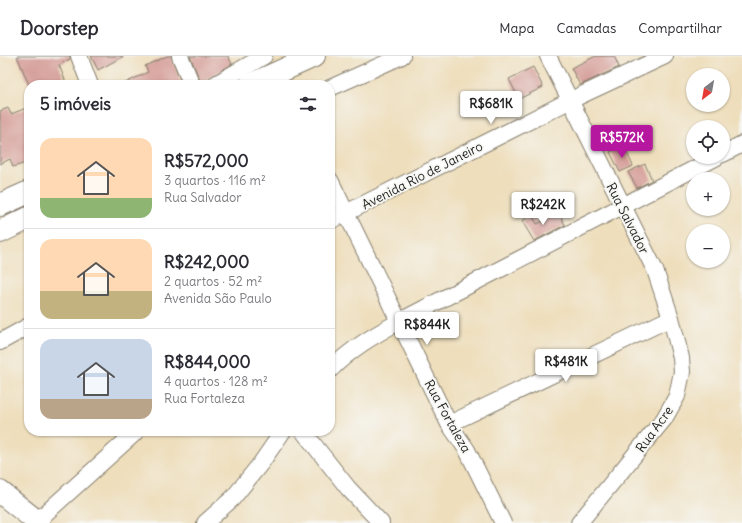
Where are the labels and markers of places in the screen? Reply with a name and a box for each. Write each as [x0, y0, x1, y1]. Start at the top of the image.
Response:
pin: R$681K [458, 91, 524, 125]
pin: R$572K [589, 125, 655, 159]
pin: R$242K [510, 192, 576, 226]
pin: R$844K [394, 312, 460, 346]
pin: R$481K [533, 349, 599, 383]

